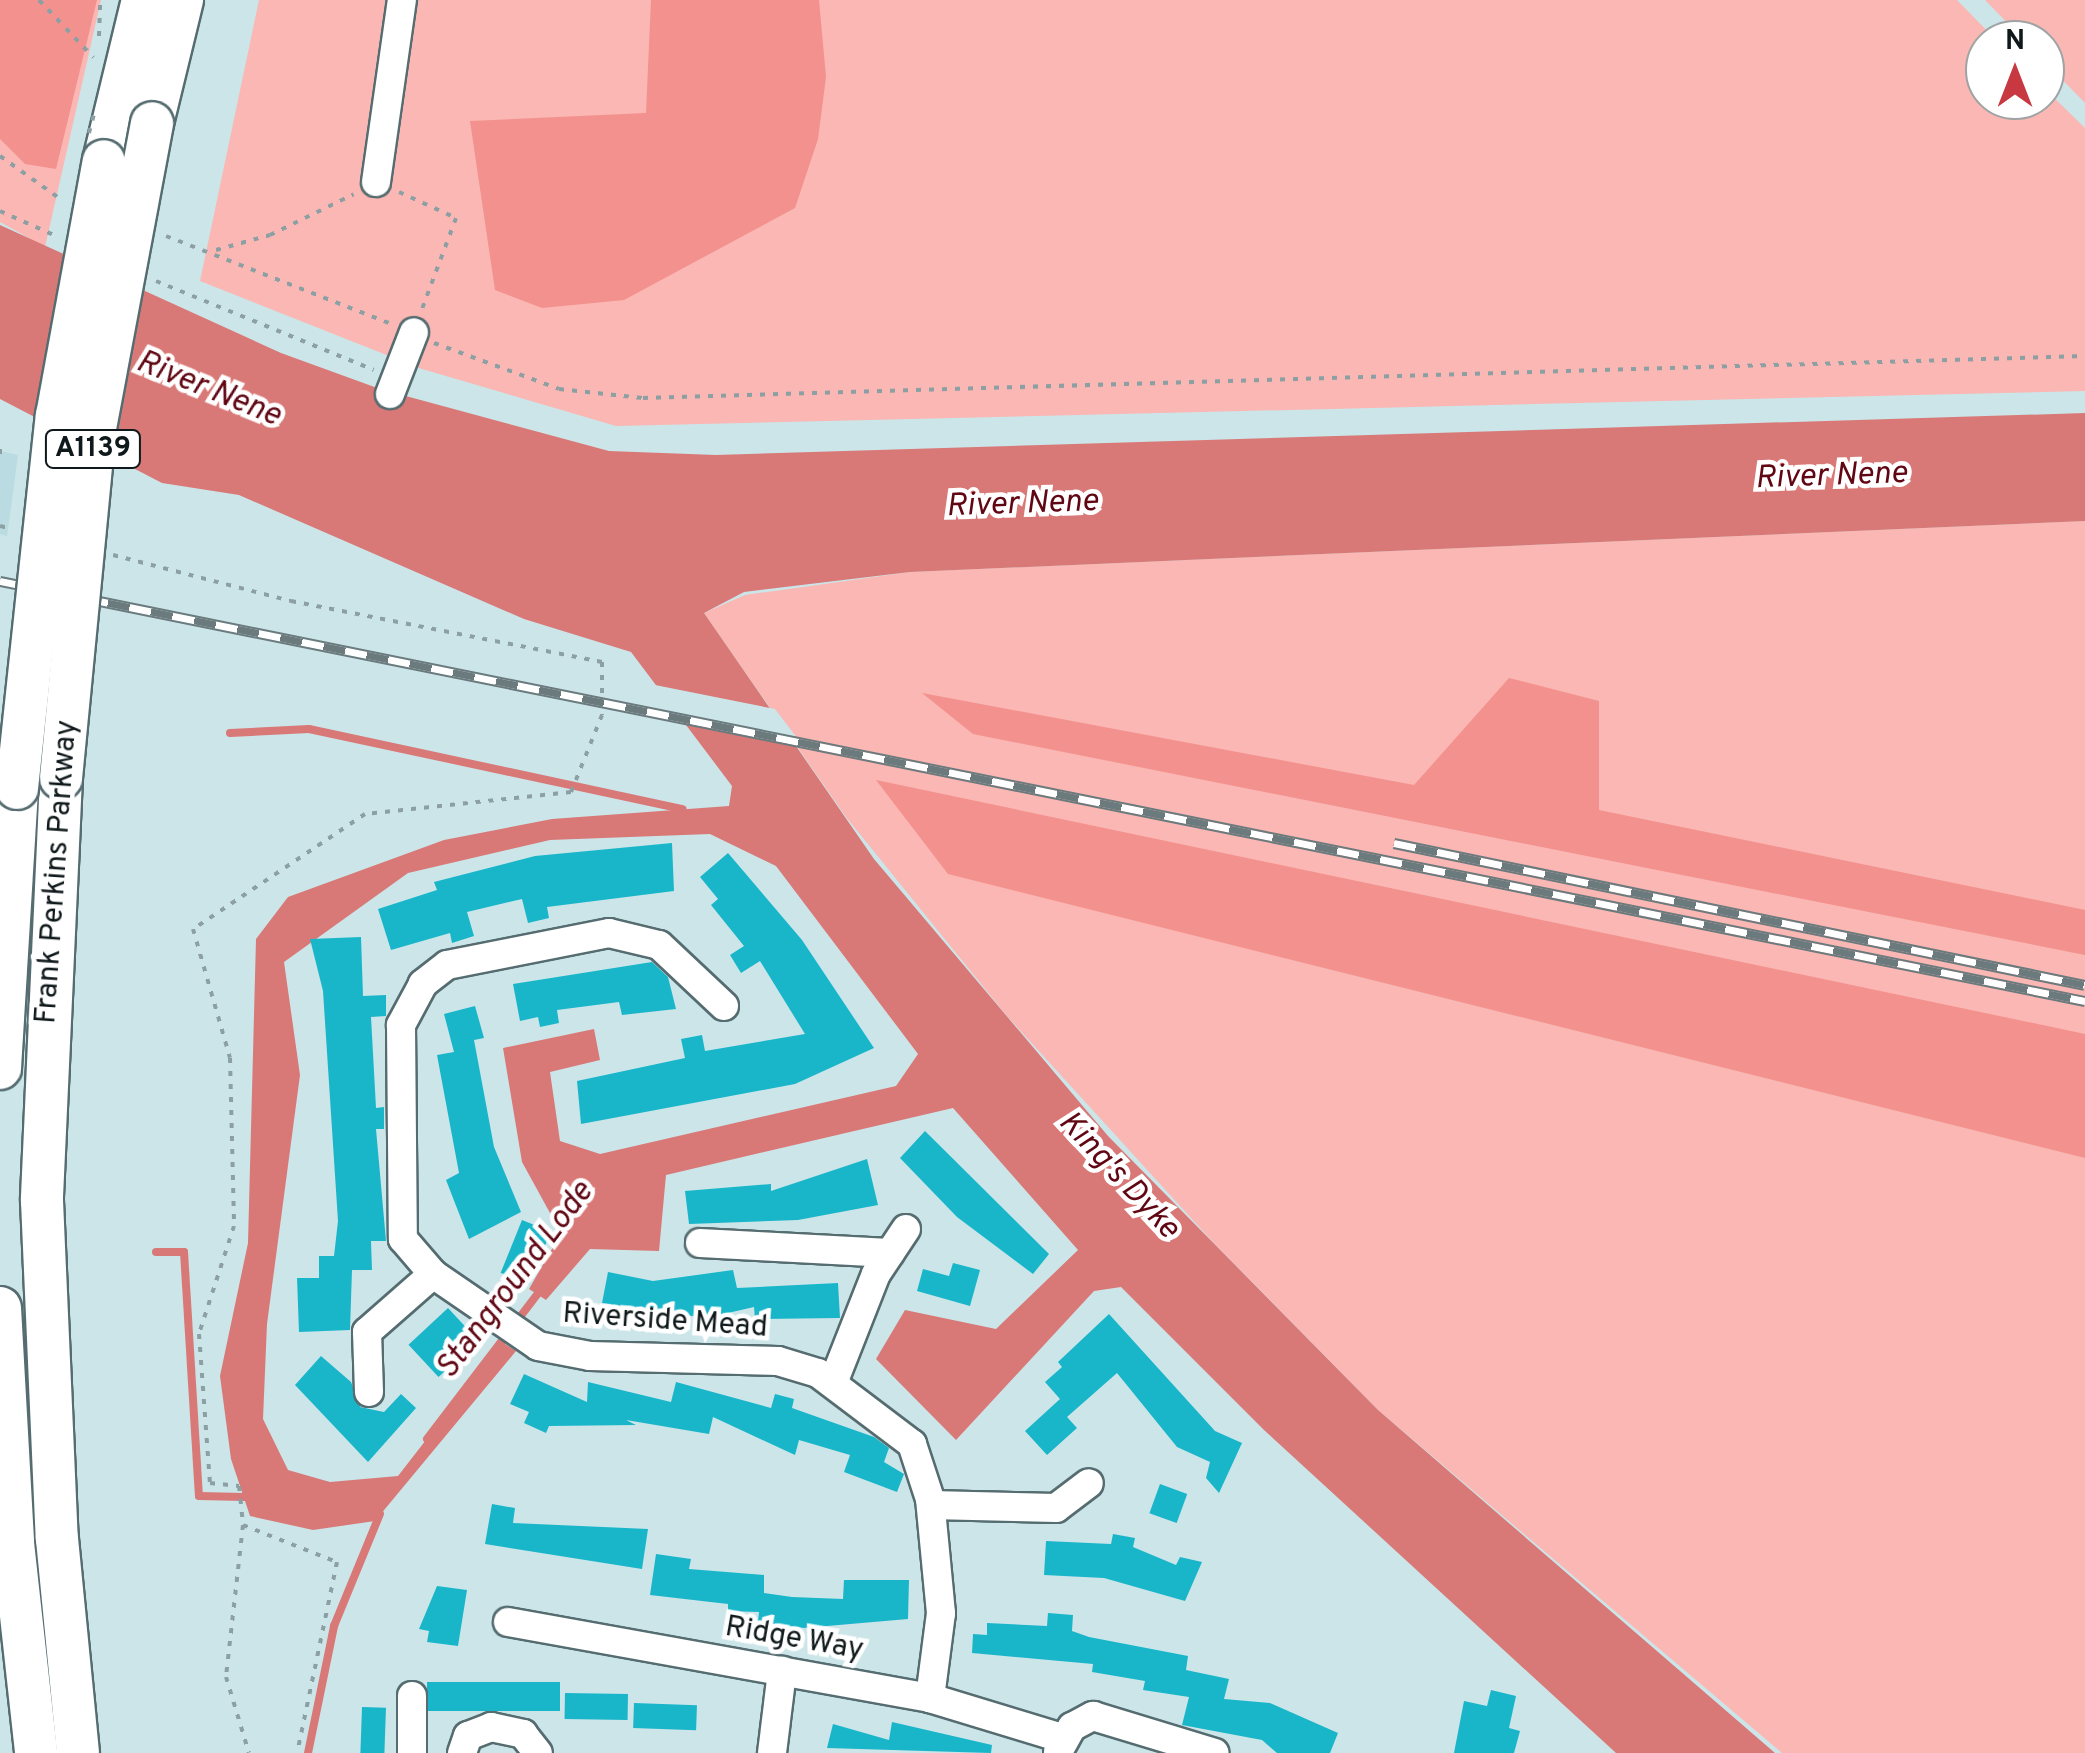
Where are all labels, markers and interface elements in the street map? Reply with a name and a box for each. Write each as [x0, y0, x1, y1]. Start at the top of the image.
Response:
north arrow [1965, 20, 2065, 120]
text: N [2005, 24, 2025, 60]
water label: River Nene [130, 344, 286, 436]
road number: A1139 [43, 426, 143, 472]
water label: River Nene [1754, 455, 1908, 499]
water label: River Nene [945, 483, 1099, 527]
street label: Frank Perkins Parkway [29, 719, 87, 1025]
water label: King's Dyke [1049, 1104, 1187, 1248]
water label: Stanground Lode [429, 1175, 603, 1387]
street label: Riverside Mead [561, 1297, 769, 1347]
street label: Ridge Way [722, 1610, 866, 1670]

